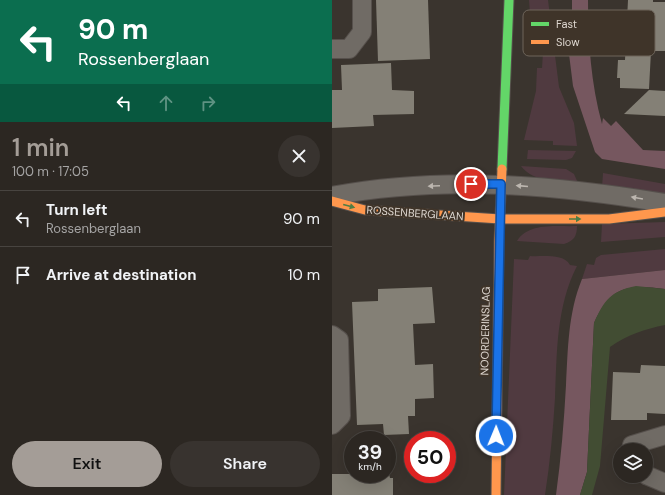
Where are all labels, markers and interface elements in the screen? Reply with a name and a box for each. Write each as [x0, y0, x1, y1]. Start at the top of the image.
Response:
legend [523, 10, 655, 56]
text: 90 m [78, 11, 148, 48]
icon: left [12, 16, 64, 68]
text: Fast [556, 17, 577, 31]
text: Slow [556, 35, 580, 49]
text: Rossenberglaan [78, 47, 209, 71]
icon: left [113, 92, 135, 114]
icon: ahead [155, 92, 177, 114]
icon: right [197, 92, 219, 114]
text: 1 min [12, 132, 69, 163]
button: close [278, 135, 320, 177]
text: 100 m · 17:05 [12, 163, 89, 180]
pin [454, 167, 488, 201]
icon: arrive [460, 173, 482, 195]
one-way arrow [516, 182, 528, 189]
one-way arrow [428, 183, 440, 190]
one-way arrow [631, 195, 643, 201]
text: Turn left [46, 200, 107, 220]
one-way arrow [343, 203, 355, 209]
street label: ROSSENBERGLAAN [366, 203, 464, 223]
icon: left [12, 208, 34, 230]
text: 90 m [283, 209, 320, 229]
one-way arrow [569, 216, 582, 222]
text: Rossenberglaan [46, 220, 141, 237]
icon: arrive [12, 264, 34, 286]
text: Arrive at destination [46, 265, 197, 285]
text: 10 m [288, 265, 320, 285]
street label: NOORDERINSLAG [477, 286, 493, 376]
position arrow [475, 415, 517, 457]
speed limit sign: 50 [404, 431, 456, 483]
text: 39 [358, 439, 382, 465]
button: Exit [12, 441, 162, 487]
button: Share [170, 441, 320, 487]
map controls [613, 443, 653, 483]
button: layers [613, 443, 653, 483]
text: km/h [358, 460, 382, 473]

